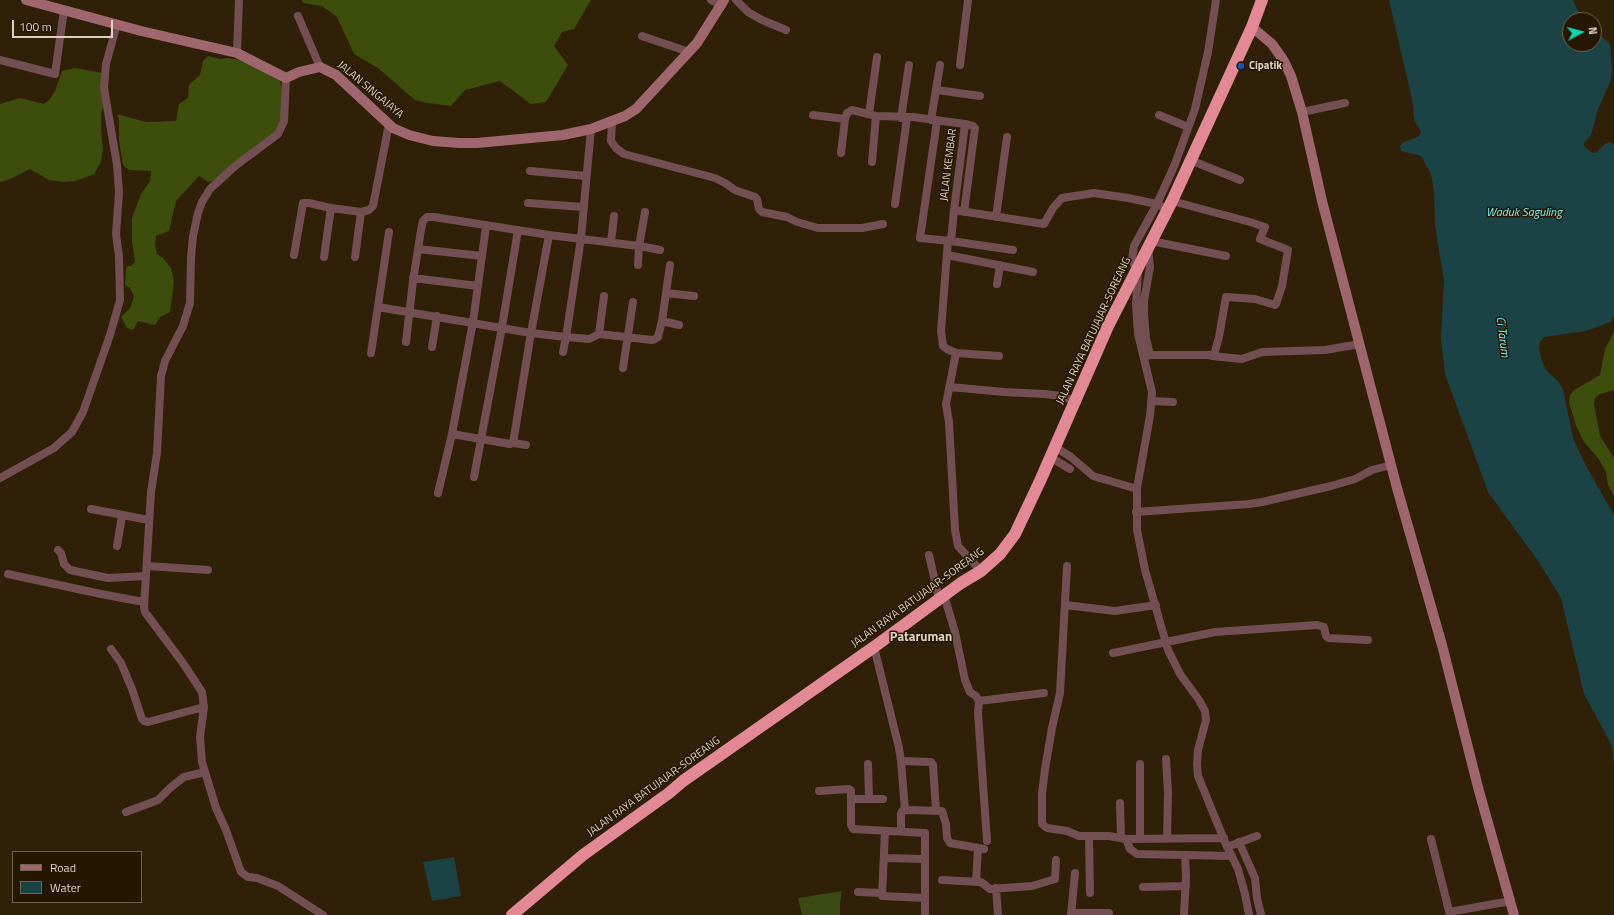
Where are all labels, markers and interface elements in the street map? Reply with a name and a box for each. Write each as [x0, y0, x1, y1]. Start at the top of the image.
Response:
scale bar [14, 12, 115, 38]
north arrow [1562, 12, 1602, 52]
text: 100 m [19, 17, 52, 36]
text: N [1585, 26, 1601, 35]
street label: JALAN SINGAJAYA [334, 59, 406, 121]
place label: Cipatik [1249, 59, 1282, 73]
marker: Cipatik [1236, 61, 1246, 71]
street label: JALAN KEMBAR [938, 128, 960, 202]
water label: Waduk Saguling [1486, 206, 1562, 220]
street label: JALAN RAYA BATUJAJAR-SOREANG [1054, 255, 1134, 407]
water label: Ci Tarum [1492, 316, 1512, 358]
street label: JALAN RAYA BATUJAJAR-SOREANG [849, 545, 987, 651]
district label: Pataruman [890, 630, 952, 646]
street label: JALAN RAYA BATUJAJAR-SOREANG [585, 734, 723, 840]
legend [12, 851, 142, 903]
text: Road [50, 858, 76, 877]
text: Water [50, 878, 81, 897]

